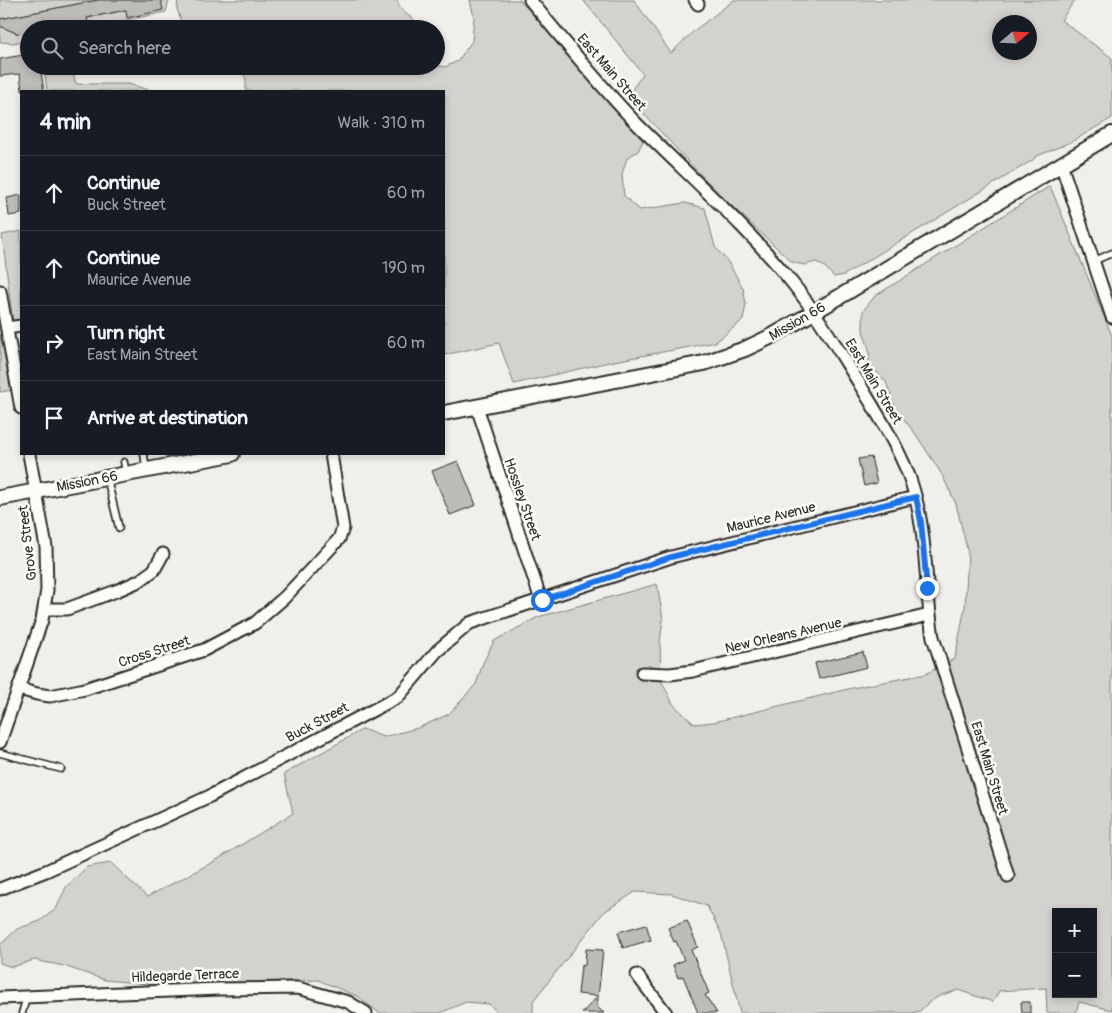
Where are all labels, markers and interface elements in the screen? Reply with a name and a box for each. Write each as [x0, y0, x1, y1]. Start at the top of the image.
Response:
north arrow [992, 15, 1037, 60]
search box [20, 20, 445, 75]
street label: East Main Street [574, 30, 650, 115]
icon: search [38, 34, 66, 62]
text: Search here [78, 36, 171, 60]
text: 4 min [40, 109, 91, 136]
text: Walk · 310 m [338, 113, 425, 133]
text: Continue [87, 171, 160, 195]
icon: ahead [40, 179, 68, 207]
text: 60 m [387, 183, 425, 203]
text: Buck Street [87, 195, 166, 215]
text: Continue [87, 246, 160, 270]
icon: ahead [40, 254, 68, 282]
text: 190 m [382, 258, 425, 278]
text: Maurice Avenue [87, 270, 191, 290]
street label: Mission 66 [766, 299, 828, 344]
text: Turn right [87, 321, 165, 345]
icon: right [40, 329, 68, 357]
text: 60 m [387, 333, 425, 353]
street label: East Main Street [841, 335, 906, 427]
text: East Main Street [87, 345, 197, 365]
icon: arrive [40, 404, 68, 432]
text: Arrive at destination [87, 406, 248, 430]
street label: Hossley Street [500, 456, 545, 543]
street label: Mission 66 [55, 467, 119, 496]
street label: Maurice Avenue [725, 498, 817, 537]
street label: Grove Street [14, 504, 41, 582]
route end [916, 577, 939, 600]
route start [531, 589, 554, 612]
street label: New Orleans Avenue [723, 614, 843, 657]
street label: Cross Street [116, 632, 192, 671]
street label: Buck Street [283, 699, 352, 746]
street label: East Main Street [967, 719, 1012, 817]
map controls [1052, 908, 1097, 998]
button: + [1052, 908, 1097, 953]
button: − [1052, 953, 1097, 998]
street label: Hildegarde Terrace [131, 965, 239, 986]

